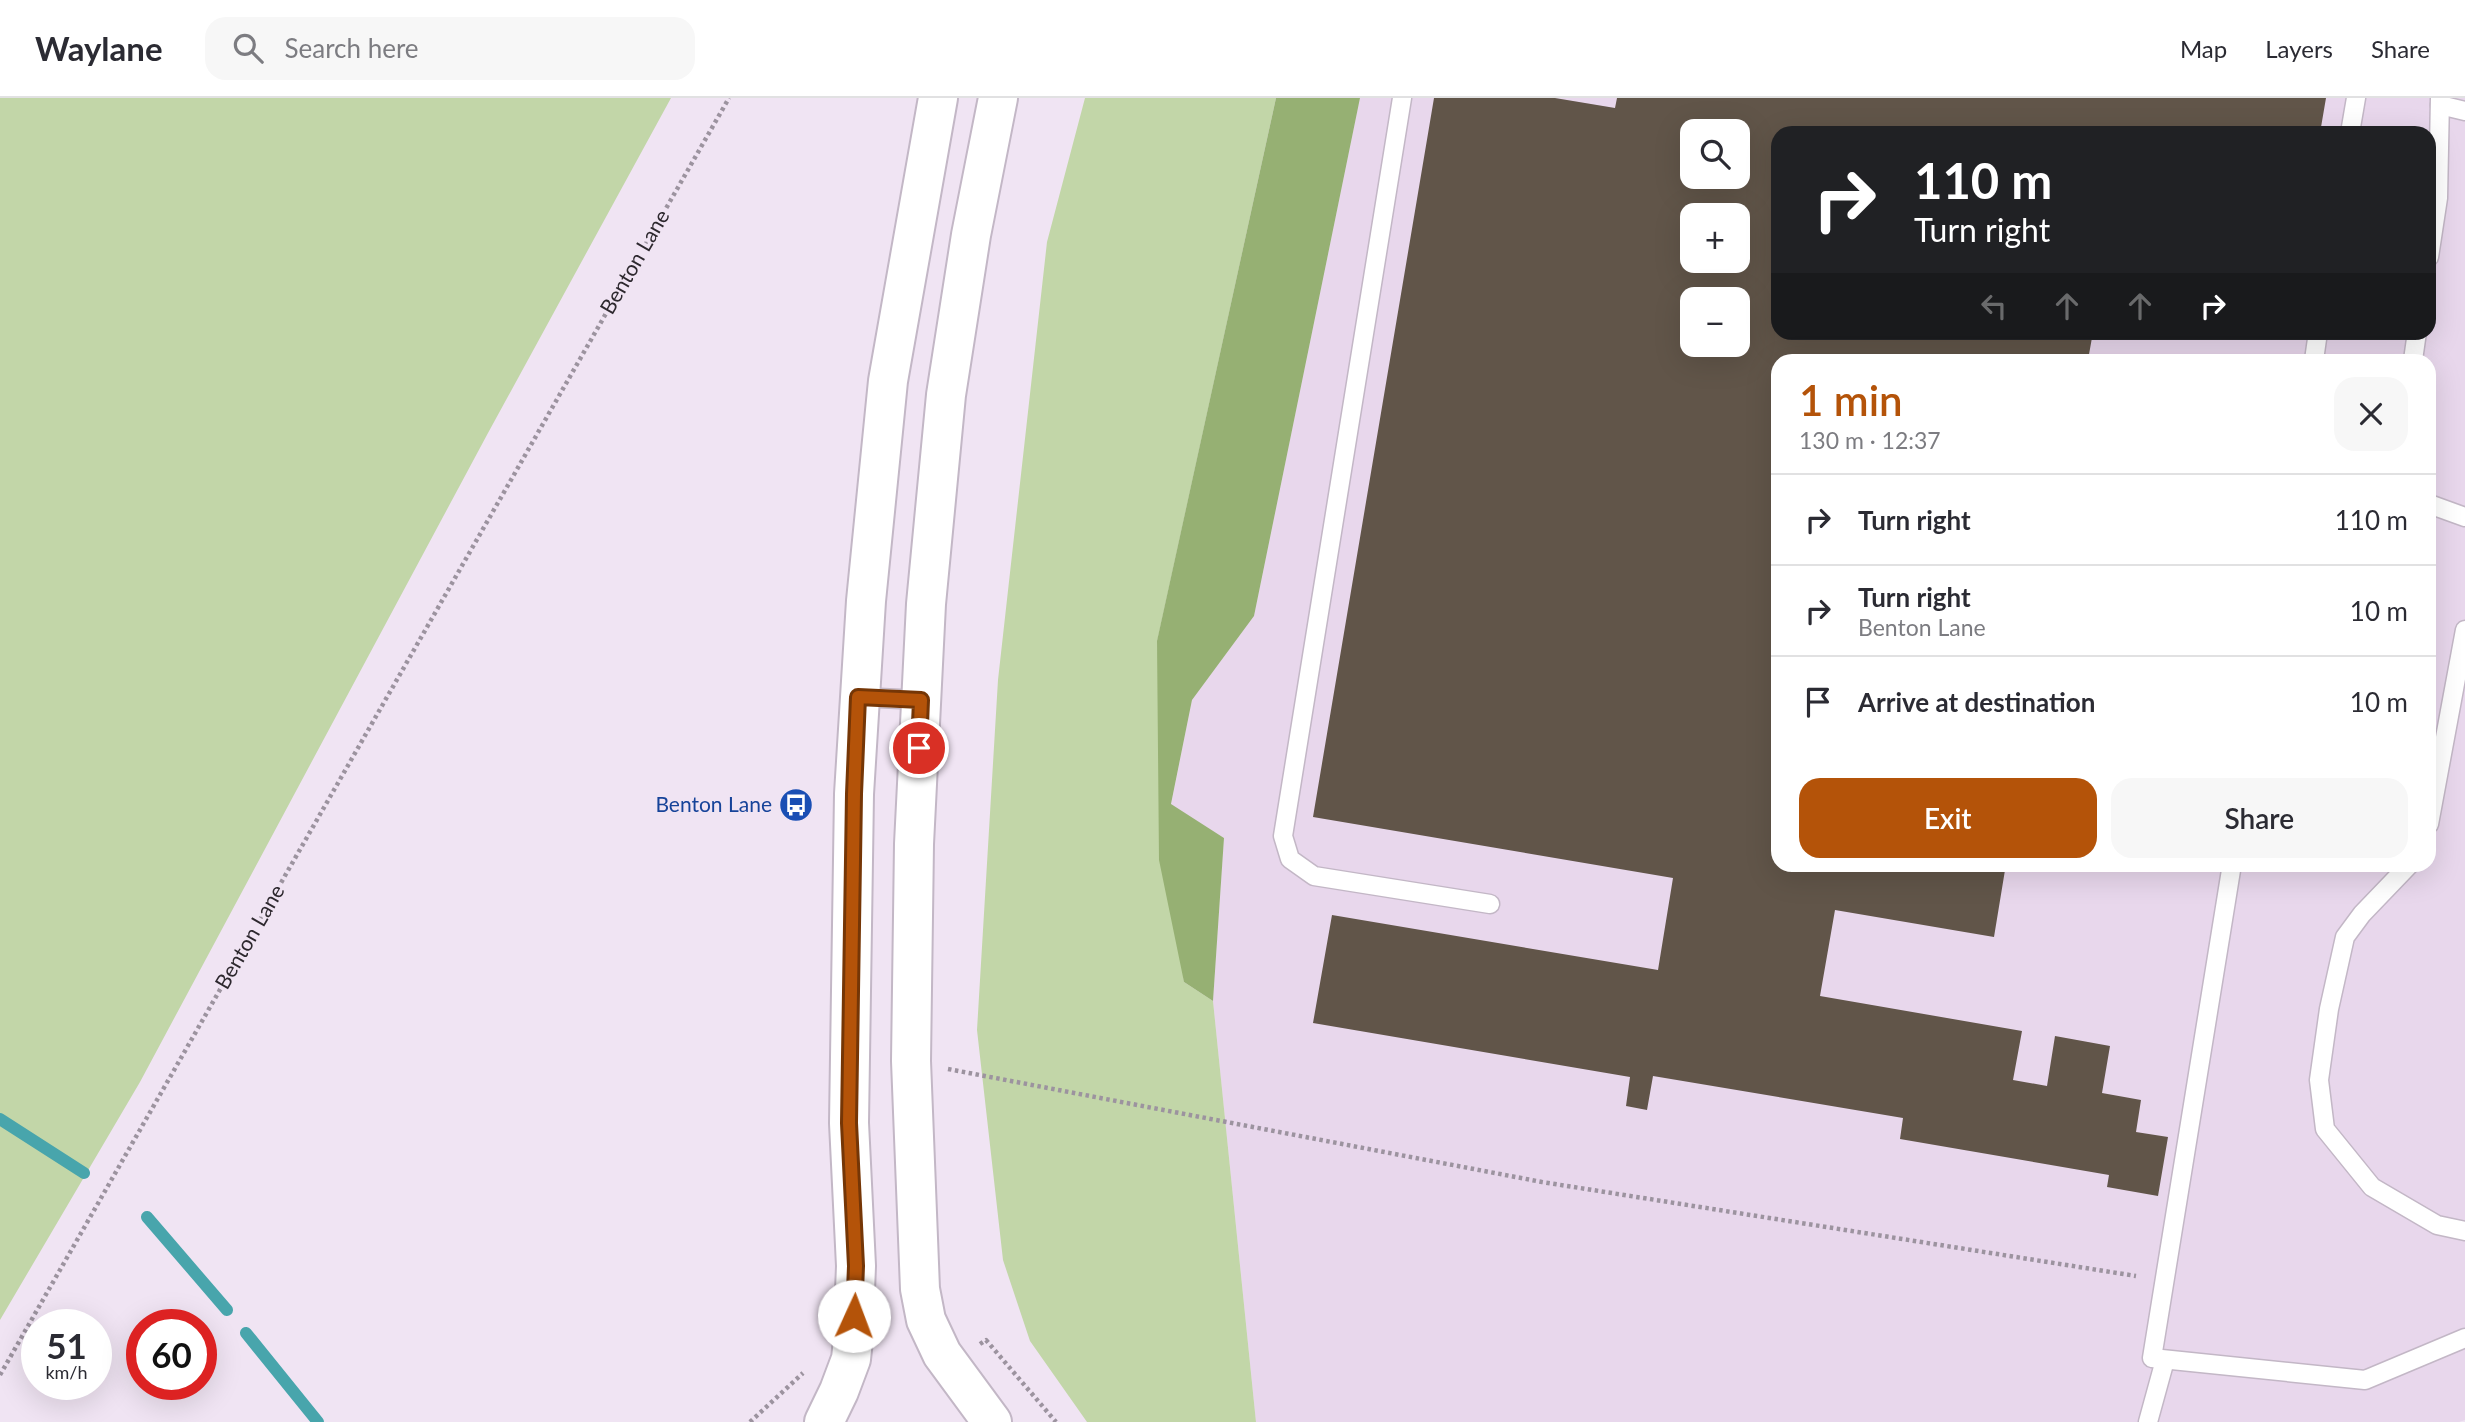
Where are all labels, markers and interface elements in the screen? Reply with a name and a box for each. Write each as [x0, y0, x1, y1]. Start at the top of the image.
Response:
search box [205, 17, 695, 80]
text: Waylane [35, 28, 163, 68]
icon: search [229, 29, 267, 67]
text: Search here [285, 32, 419, 64]
text: Map [2180, 34, 2227, 63]
text: Layers [2265, 34, 2333, 63]
text: Share [2371, 34, 2430, 63]
map controls [1680, 119, 1750, 357]
button: search [1680, 119, 1750, 189]
text: 110 m [1914, 151, 2052, 209]
icon: right [1799, 154, 1890, 245]
button: + [1680, 203, 1750, 273]
street label: Benton Lane [594, 205, 674, 318]
text: Turn right [1914, 210, 2050, 249]
button: − [1680, 287, 1750, 357]
icon: left [1975, 287, 2013, 325]
icon: ahead [2048, 287, 2086, 325]
icon: ahead [2121, 287, 2159, 325]
icon: right [2194, 287, 2232, 325]
text: 1 min [1799, 375, 1903, 425]
button: close [2334, 377, 2408, 451]
text: 130 m · 12:37 [1799, 426, 1941, 454]
icon: right [1799, 501, 1837, 539]
text: Turn right [1858, 504, 1971, 536]
text: 110 m [2335, 504, 2408, 536]
text: Turn right [1858, 581, 1971, 613]
icon: right [1799, 592, 1837, 630]
text: 10 m [2350, 595, 2408, 627]
text: Benton Lane [1858, 613, 1986, 641]
icon: arrive [1799, 683, 1837, 721]
text: Arrive at destination [1858, 686, 2095, 718]
text: 10 m [2350, 686, 2408, 718]
pin [889, 718, 949, 778]
icon: arrive [900, 729, 938, 767]
button: Exit [1799, 778, 2097, 858]
button: Share [2111, 778, 2408, 858]
bus stop icon: Benton Lane [777, 786, 815, 824]
place label: Benton Lane [655, 791, 772, 816]
street label: Benton Lane [209, 880, 289, 993]
position arrow [817, 1279, 891, 1353]
speed limit sign: 60 [126, 1309, 217, 1400]
text: 51 [46, 1324, 87, 1366]
text: km/h [45, 1361, 88, 1383]

